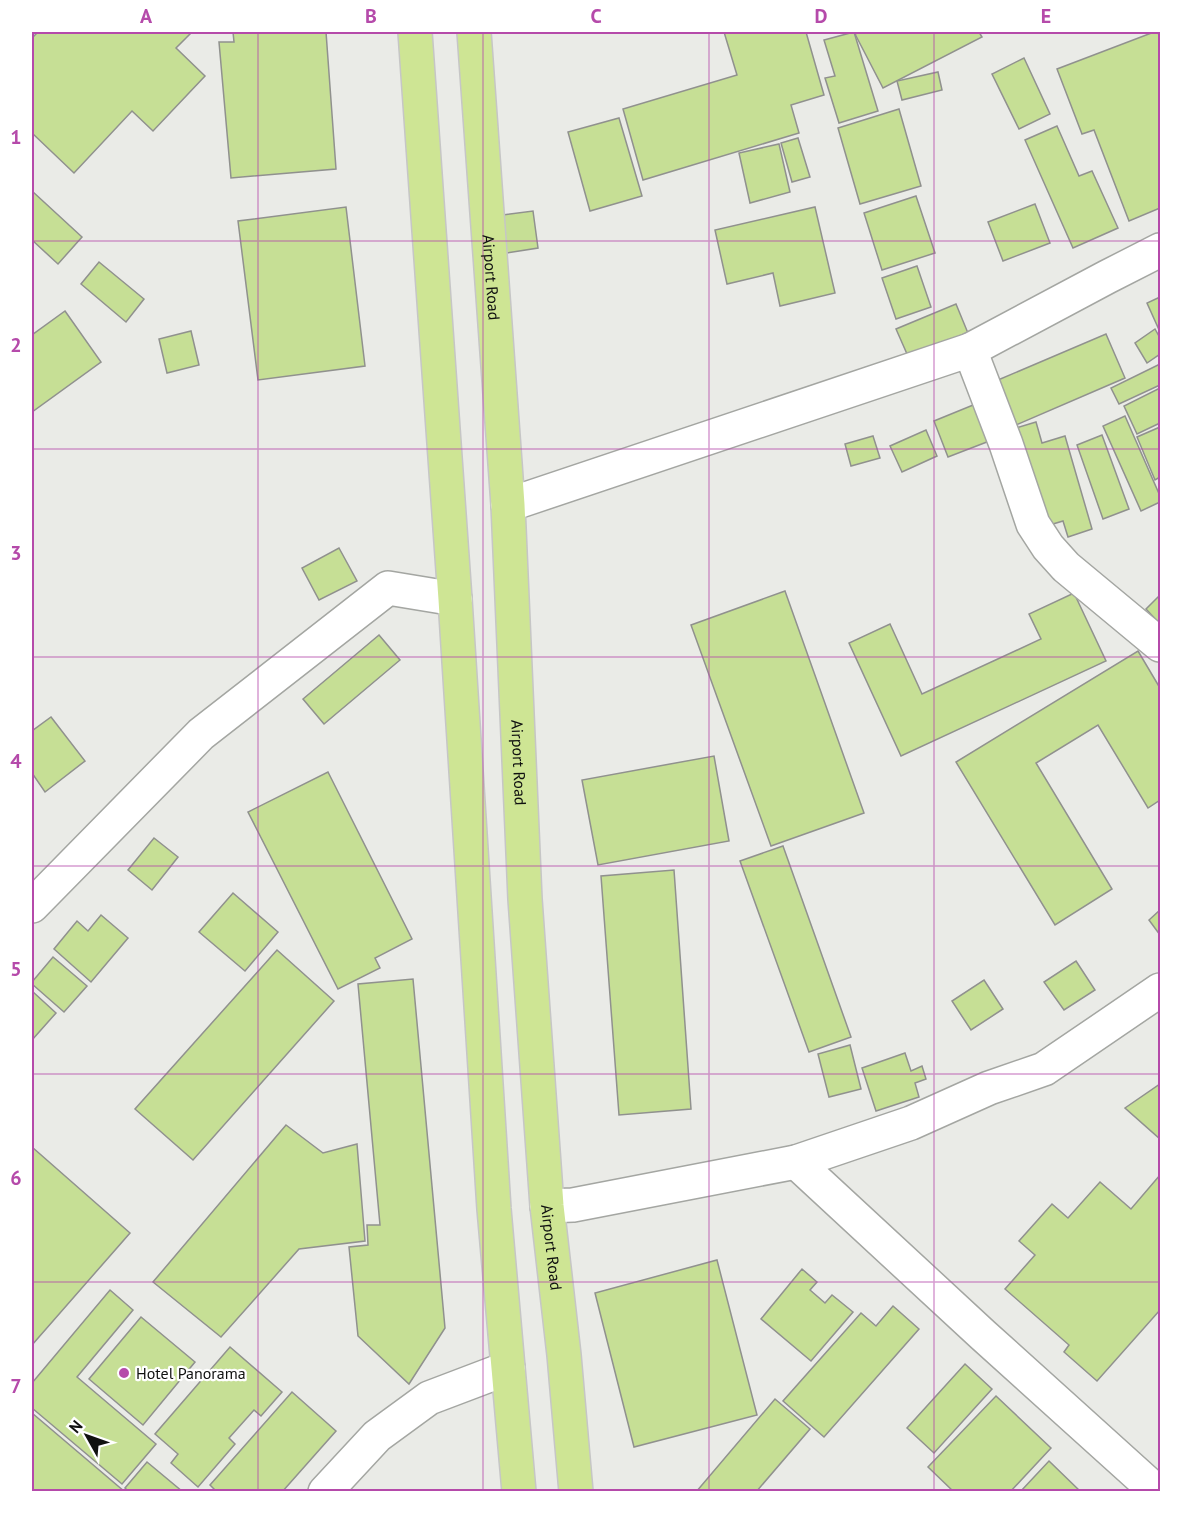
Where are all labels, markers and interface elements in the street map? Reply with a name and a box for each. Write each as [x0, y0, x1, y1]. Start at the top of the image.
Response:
text: A [140, 3, 153, 29]
text: B [365, 3, 377, 29]
text: C [590, 3, 602, 29]
text: D [815, 3, 828, 29]
text: E [1041, 3, 1051, 29]
text: 1 [10, 124, 22, 150]
street label: Airport Road [479, 234, 505, 321]
text: 2 [10, 332, 22, 358]
text: 3 [10, 540, 22, 566]
street label: Airport Road [507, 719, 531, 806]
text: 4 [10, 748, 22, 774]
text: 5 [10, 956, 22, 982]
text: 6 [10, 1165, 22, 1191]
street label: Airport Road [537, 1204, 567, 1291]
place label: Hotel Panorama [136, 1363, 246, 1383]
marker: Hotel Panorama [117, 1366, 131, 1380]
text: 7 [10, 1373, 22, 1399]
north arrow [57, 1406, 117, 1466]
text: N [64, 1416, 87, 1437]

